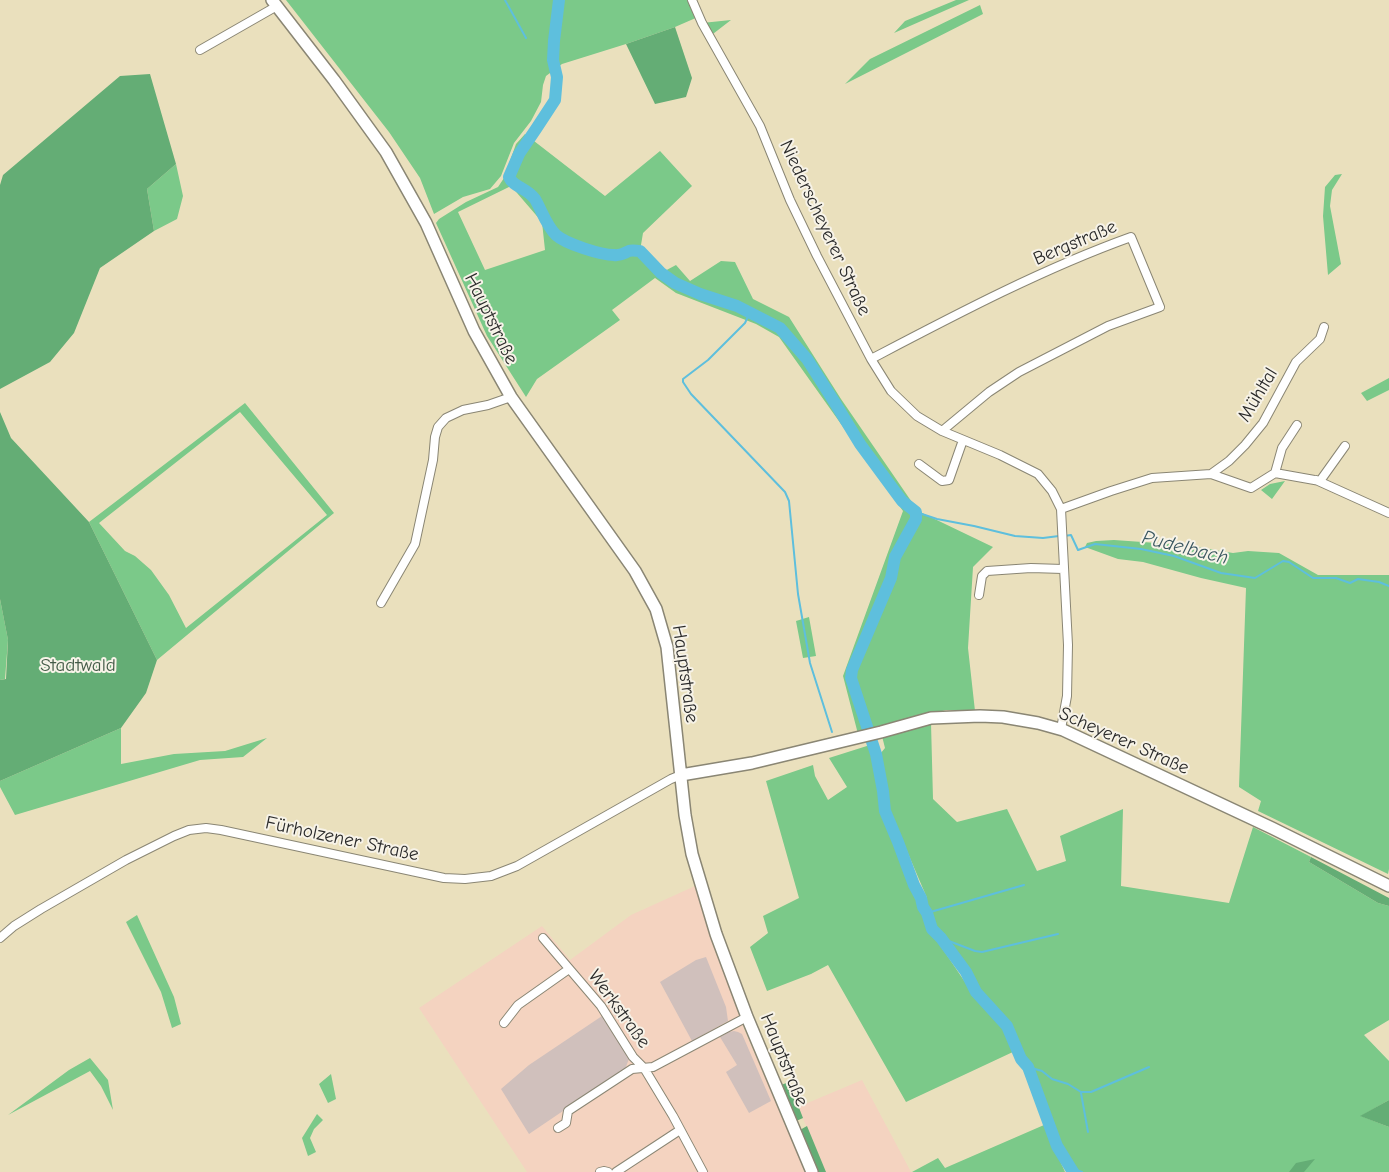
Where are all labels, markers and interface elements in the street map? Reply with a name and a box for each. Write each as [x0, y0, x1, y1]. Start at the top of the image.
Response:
street label: Niederscheyerer Straße [774, 137, 876, 319]
street label: Bergstraße [1030, 215, 1120, 271]
street label: Hauptstraße [459, 270, 523, 368]
street label: Mühltal [1233, 364, 1283, 426]
water label: Pudelbach [1139, 526, 1231, 570]
street label: Hauptstraße [667, 624, 703, 724]
park label: Stadtwald [40, 655, 116, 677]
street label: Scheyerer Straße [1055, 702, 1193, 780]
street label: Fürholzener Straße [263, 812, 421, 866]
street label: Werkstraße [583, 965, 655, 1053]
street label: Hauptstraße [755, 1010, 813, 1110]

